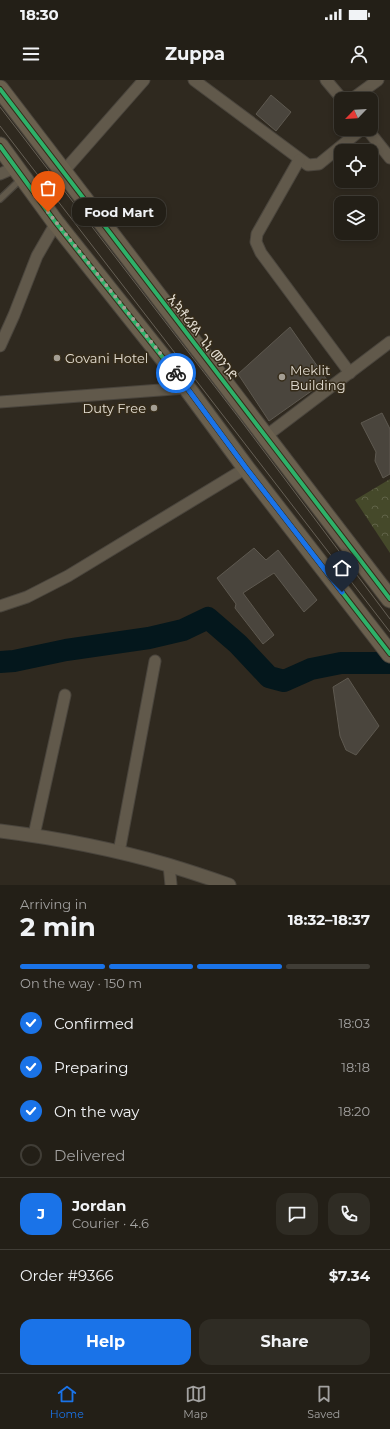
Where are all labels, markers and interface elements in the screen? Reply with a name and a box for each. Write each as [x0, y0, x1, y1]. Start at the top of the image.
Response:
text: 18:30 [20, 5, 59, 24]
icon: menu [20, 43, 42, 65]
text: Zuppa [165, 43, 225, 65]
icon: person [348, 43, 370, 65]
north arrow [334, 92, 378, 136]
map controls [334, 92, 378, 240]
button: locate [334, 144, 378, 188]
pin [31, 171, 65, 212]
icon: bag [37, 177, 59, 199]
button: layers [334, 196, 378, 240]
callout: Food Mart [72, 198, 166, 226]
text: Food Mart [84, 204, 154, 220]
street label: ኢኳቶሪያል ጊኒ መንገድ [165, 291, 242, 384]
place label: Govani Hotel [65, 350, 148, 366]
marker: Govani Hotel [52, 353, 62, 363]
courier [156, 353, 196, 393]
icon: bike [165, 362, 187, 384]
place label: Meklit Building [290, 362, 346, 393]
marker: Meklit Building [277, 372, 287, 382]
place label: Duty Free [82, 400, 146, 416]
marker: Duty Free [149, 403, 159, 413]
pin [325, 551, 359, 592]
icon: home [331, 557, 353, 579]
text: Arriving in [20, 896, 87, 912]
text: 18:32–18:37 [288, 910, 370, 929]
text: 2 min [20, 911, 96, 943]
text: On the way · 150 m [20, 975, 142, 991]
icon: check [20, 1012, 42, 1034]
text: Confirmed [54, 1014, 134, 1033]
text: 18:03 [338, 1015, 370, 1031]
icon: check [20, 1056, 42, 1078]
text: Preparing [54, 1058, 129, 1077]
text: 18:18 [341, 1059, 370, 1075]
icon: check [20, 1100, 42, 1122]
text: On the way [54, 1102, 139, 1121]
text: 18:20 [338, 1103, 370, 1119]
text: Delivered [54, 1146, 126, 1165]
button: chat [276, 1193, 318, 1235]
button: phone [328, 1193, 370, 1235]
text: Jordan [72, 1196, 126, 1215]
text: J [37, 1204, 45, 1223]
text: Courier · 4.6 [72, 1215, 149, 1231]
text: Order #9366 [20, 1266, 114, 1285]
text: $7.34 [329, 1266, 370, 1285]
button: Help [20, 1319, 191, 1365]
button: Share [199, 1319, 370, 1365]
tab: Home [50, 1383, 84, 1421]
tab: Map [183, 1383, 208, 1421]
tab: Saved [307, 1383, 340, 1421]

